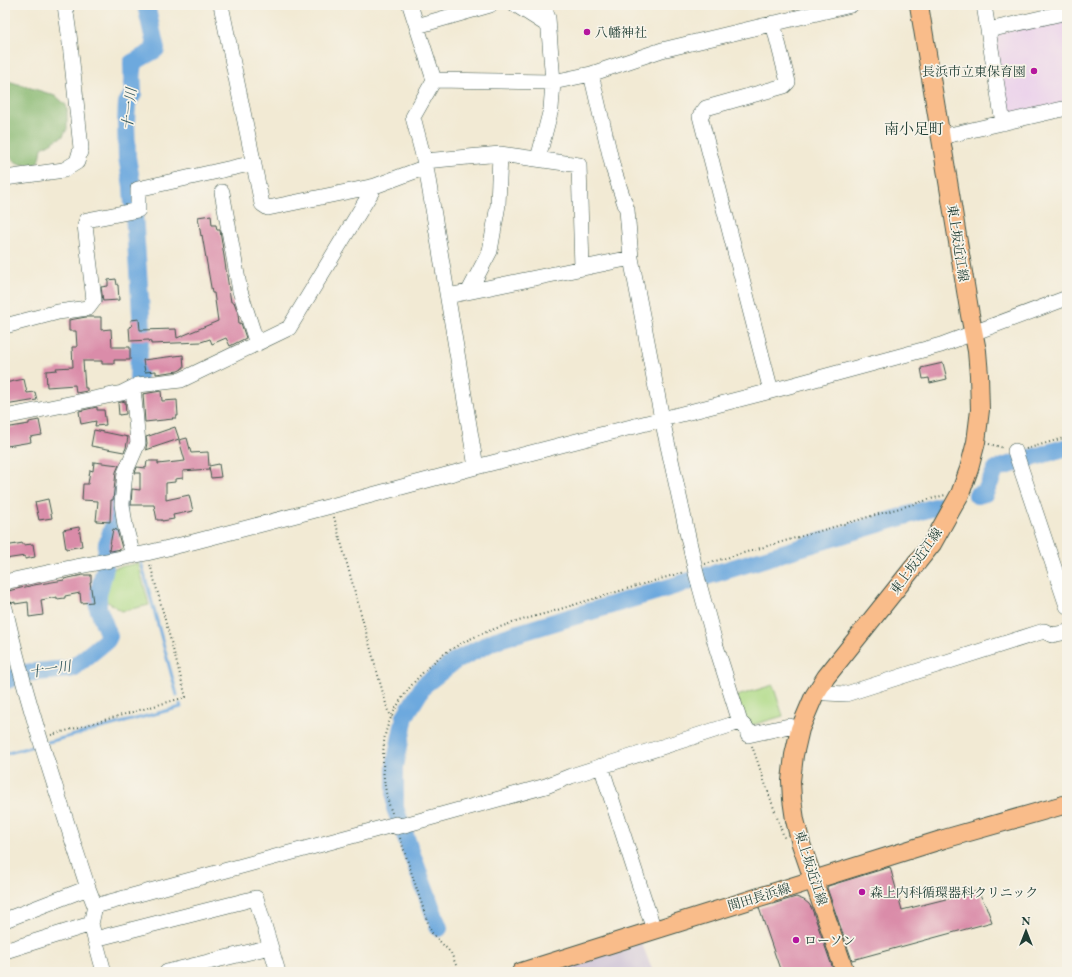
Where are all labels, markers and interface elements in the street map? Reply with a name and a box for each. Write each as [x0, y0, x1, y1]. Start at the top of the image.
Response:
place label: 八幡神社 [595, 24, 647, 41]
marker: 八幡神社 [582, 27, 592, 37]
place label: 長浜市立東保育園 [922, 63, 1026, 80]
marker: 長浜市立東保育園 [1029, 66, 1039, 76]
water label: 十一川 [118, 85, 140, 131]
district label: 南小足町 [884, 119, 944, 138]
street label: 東上坂近江線 [944, 203, 972, 283]
street label: 東上坂近江線 [886, 524, 946, 598]
water label: 十一川 [28, 657, 74, 681]
street label: 東上坂近江線 [791, 828, 831, 908]
street label: 間田長浜線 [725, 879, 793, 915]
place label: 森上内科循環器科クリニック [870, 884, 1038, 901]
marker: 森上内科循環器科クリニック [857, 887, 867, 897]
north arrow [1006, 911, 1046, 951]
text: N [1022, 914, 1031, 928]
place label: ローソン [804, 932, 855, 949]
marker: ローソン [791, 935, 801, 945]

